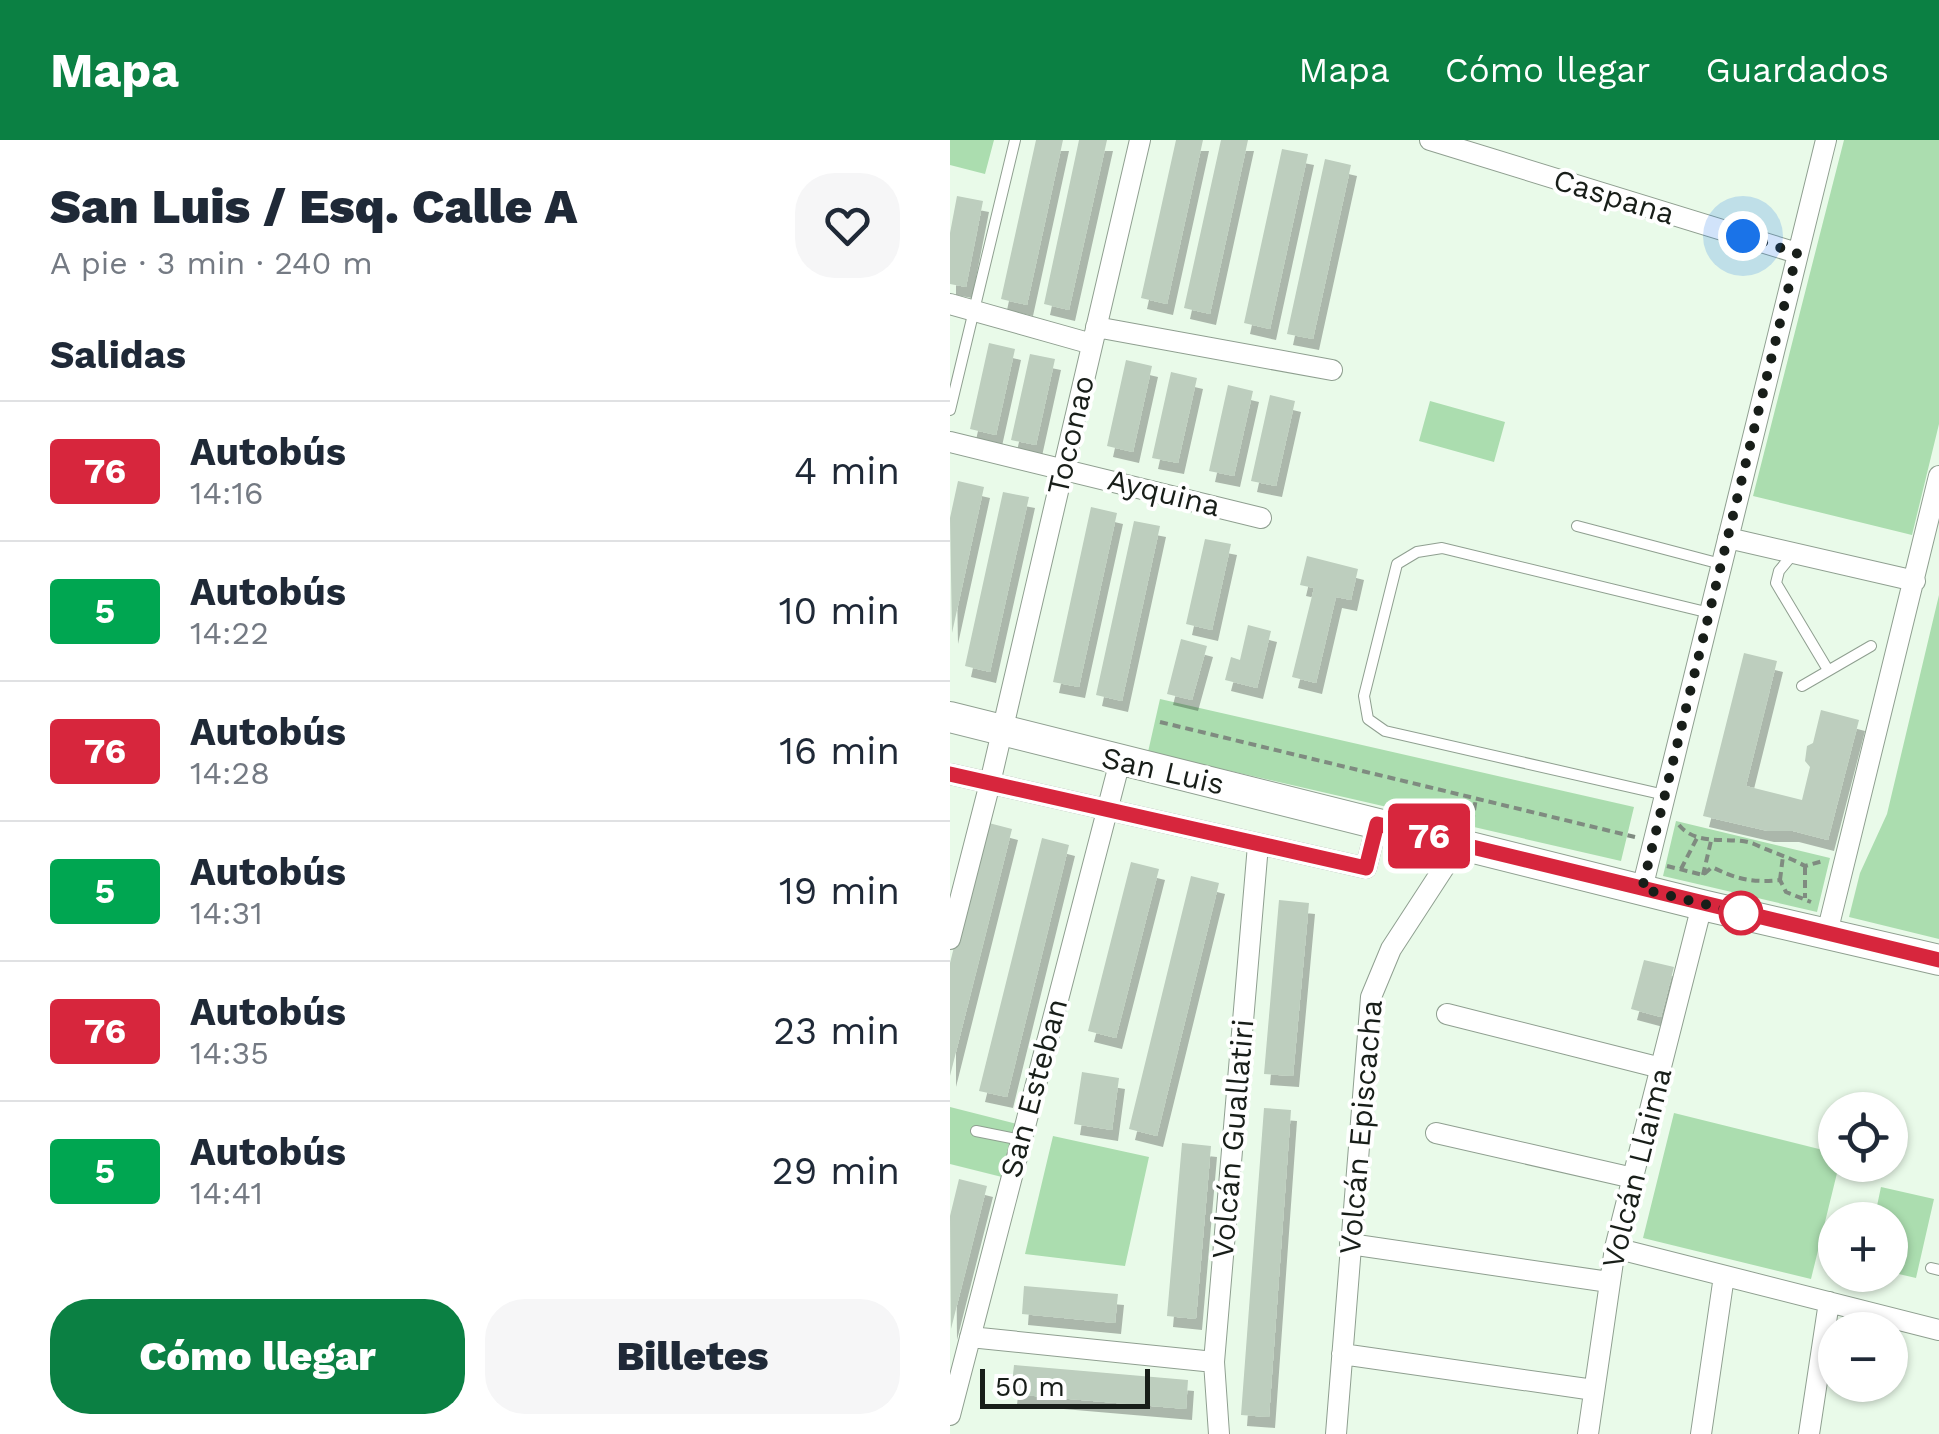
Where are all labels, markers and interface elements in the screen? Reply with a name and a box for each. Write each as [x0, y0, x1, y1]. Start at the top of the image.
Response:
text: Mapa [50, 42, 179, 99]
text: Mapa [1298, 49, 1390, 91]
text: Cómo llegar [1445, 49, 1650, 91]
text: Guardados [1705, 49, 1889, 91]
street label: Caspana [1549, 162, 1679, 231]
button: heart [795, 173, 900, 278]
text: San Luis / Esq. Calle A [50, 178, 577, 235]
your location [1718, 211, 1768, 261]
text: A pie · 3 min · 240 m [50, 244, 373, 282]
text: Salidas [50, 333, 186, 377]
street label: Toconao [1040, 372, 1101, 498]
text: Autobús [190, 430, 346, 474]
text: 4 min [794, 449, 900, 493]
text: 76 [84, 450, 126, 492]
street label: Ayquina [1104, 462, 1224, 523]
text: 14:16 [190, 474, 263, 512]
text: Autobús [190, 570, 346, 614]
text: 10 min [779, 589, 900, 633]
text: 5 [95, 590, 115, 632]
text: 14:22 [190, 614, 269, 652]
text: Autobús [190, 710, 346, 754]
text: 16 min [779, 729, 900, 773]
text: 76 [84, 730, 126, 772]
street label: San Luis [1098, 739, 1228, 802]
text: 14:28 [190, 754, 270, 792]
line badge: 76 [1384, 804, 1474, 868]
text: 76 [1408, 815, 1450, 857]
text: Autobús [190, 850, 346, 894]
text: 19 min [779, 869, 900, 913]
text: 5 [95, 870, 115, 912]
unlabelled marker [1720, 892, 1762, 934]
text: 14:31 [190, 894, 263, 932]
text: Autobús [190, 990, 346, 1034]
street label: San Esteban [993, 995, 1074, 1181]
street label: Volcán Episcacha [1332, 998, 1389, 1256]
text: 23 min [773, 1009, 900, 1053]
text: 76 [84, 1010, 126, 1052]
street label: Volcán Guallatiri [1205, 1018, 1260, 1260]
text: 14:35 [190, 1034, 269, 1072]
street label: Volcán Llaima [1595, 1064, 1678, 1272]
map controls [1818, 1092, 1908, 1402]
button: locate [1818, 1092, 1908, 1182]
text: Autobús [190, 1130, 346, 1174]
text: 29 min [772, 1149, 900, 1193]
text: 5 [95, 1150, 115, 1192]
text: 14:41 [190, 1174, 263, 1212]
button: + [1818, 1202, 1908, 1292]
button: Cómo llegar [50, 1299, 465, 1414]
button: Billetes [485, 1299, 900, 1414]
button: − [1818, 1312, 1908, 1402]
scale bar [980, 1364, 1150, 1408]
text: 50 m [995, 1370, 1065, 1403]

